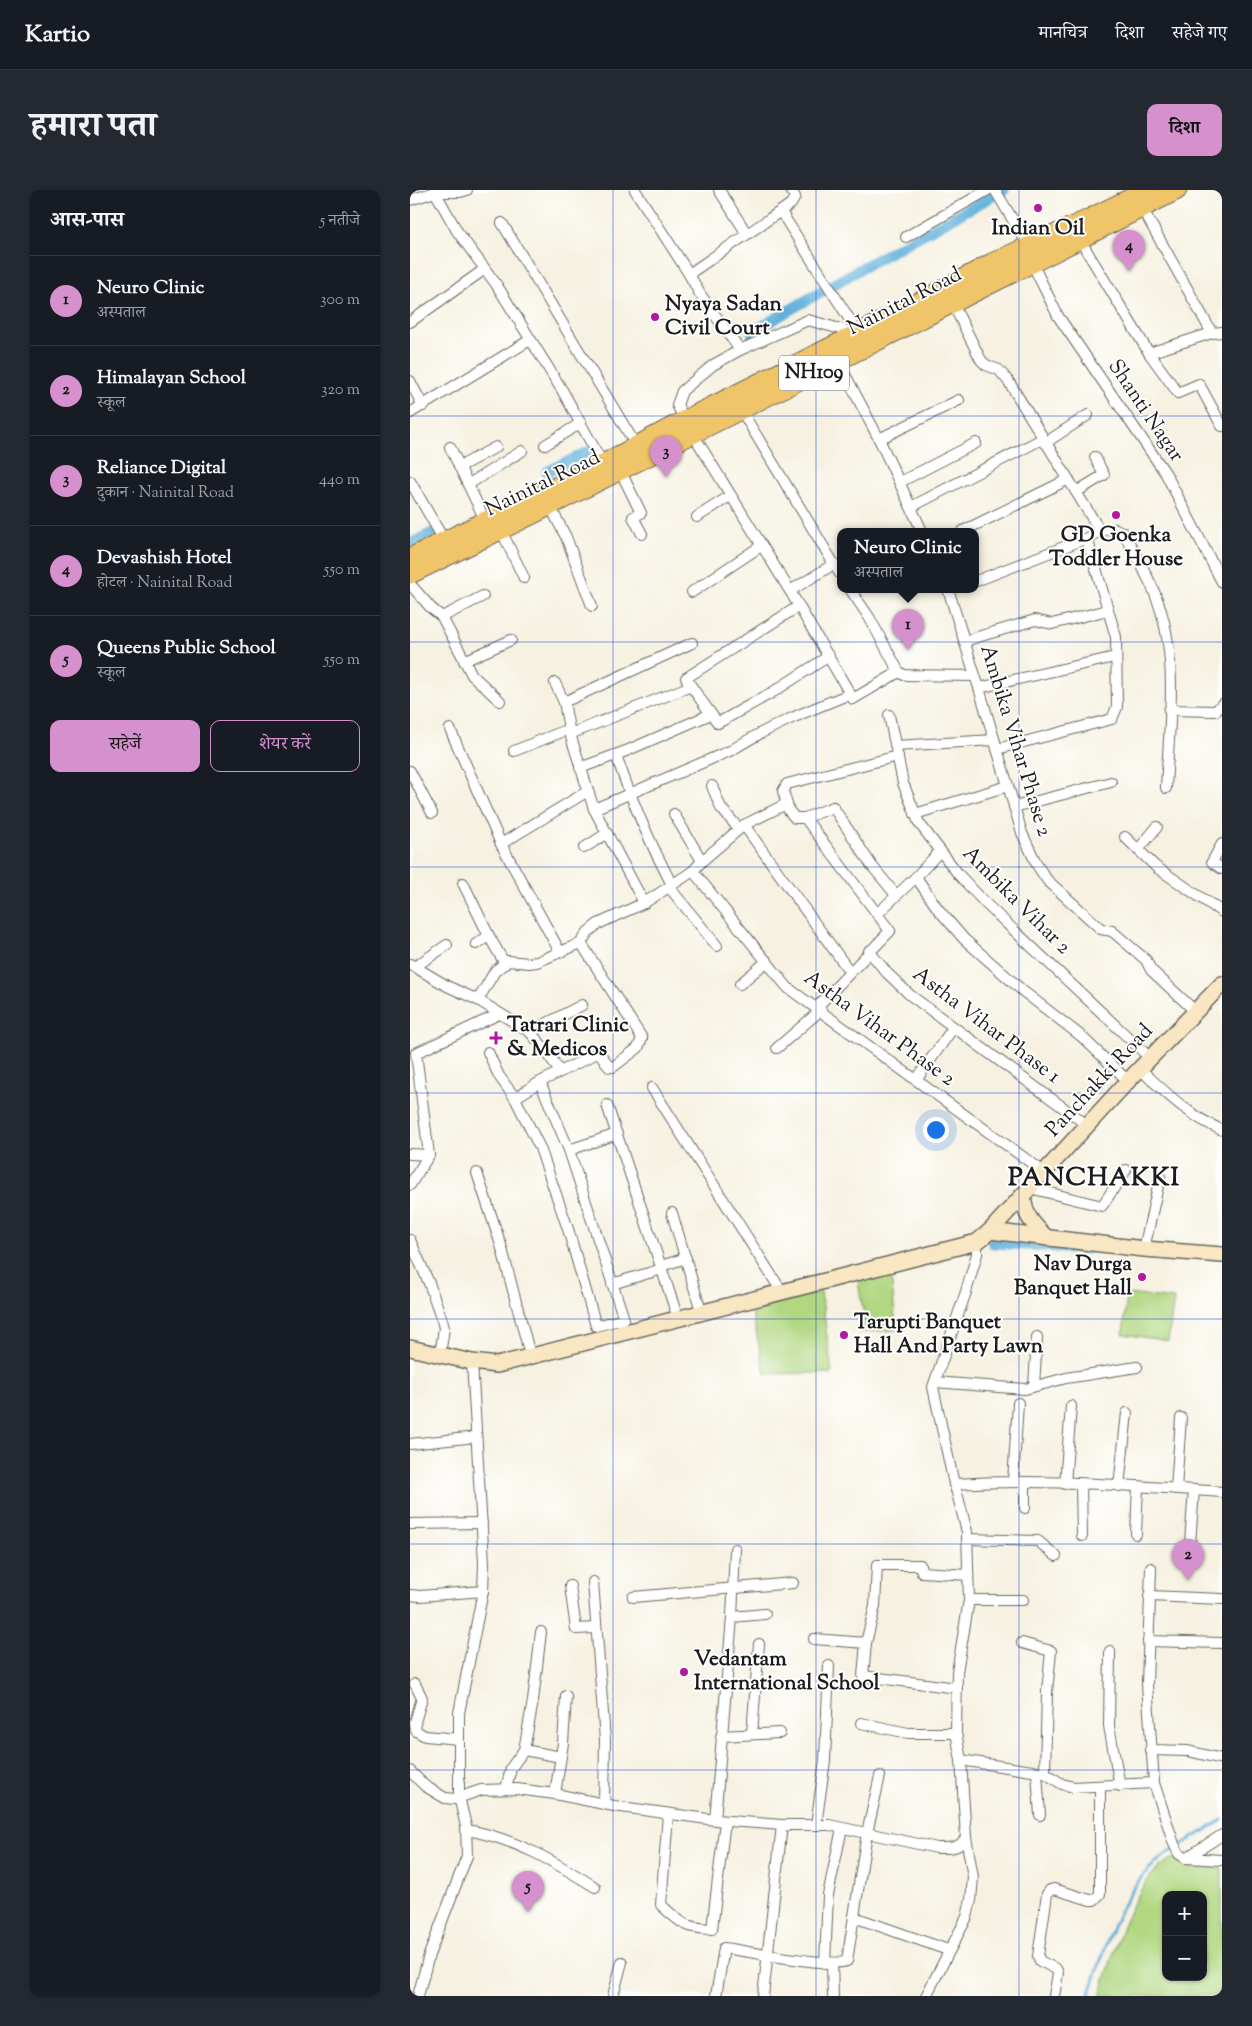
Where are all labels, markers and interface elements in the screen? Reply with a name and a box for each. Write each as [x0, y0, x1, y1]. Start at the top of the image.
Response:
text: Kartio [25, 18, 90, 52]
text: मानचित्र [1039, 21, 1087, 47]
text: दिशा [1115, 21, 1144, 47]
text: सहेजे गए [1172, 21, 1227, 47]
text: हमारा पता [30, 102, 157, 153]
button: दिशा [1147, 104, 1222, 156]
marker: Indian Oil [1032, 202, 1044, 214]
text: आस-पास [50, 206, 124, 236]
text: 5 नतीजे [320, 210, 360, 233]
place label: Indian Oil [991, 214, 1085, 244]
pin: 4 [1113, 230, 1145, 271]
street label: Nainital Road [843, 260, 968, 344]
text: Neuro Clinic [97, 275, 204, 302]
text: 1 [63, 289, 69, 312]
text: 300 m [320, 289, 360, 312]
place label: Nyaya Sadan Civil Court [665, 290, 783, 344]
text: अस्पताल [97, 302, 146, 325]
marker: Nyaya Sadan Civil Court [649, 311, 661, 323]
street label: Shanti Nagar [1100, 354, 1190, 468]
road number: NH109 [779, 356, 849, 390]
text: Himalayan School [97, 365, 246, 392]
text: 2 [62, 379, 70, 402]
text: 320 m [321, 379, 360, 402]
text: स्कूल [97, 392, 126, 415]
pin: 3 [650, 436, 682, 477]
street label: Nainital Road [480, 443, 606, 525]
text: Reliance Digital [97, 455, 226, 482]
text: 3 [63, 469, 69, 492]
text: 440 m [319, 469, 360, 492]
text: दुकान · Nainital Road [97, 482, 234, 505]
marker: GD Goenka Toddler House [1110, 509, 1122, 521]
place label: GD Goenka Toddler House [1049, 521, 1183, 575]
popup [837, 528, 979, 593]
text: Neuro Clinic [854, 535, 962, 562]
text: Devashish Hotel [97, 545, 232, 572]
text: 4 [62, 559, 70, 582]
text: 550 m [324, 559, 360, 582]
text: अस्पताल [854, 562, 903, 585]
text: होटल · Nainital Road [97, 572, 232, 595]
pin: 1 [892, 609, 924, 650]
text: Queens Public School [97, 635, 276, 662]
street label: Ambika Vihar Phase 2 [972, 641, 1059, 841]
text: 5 [63, 649, 69, 672]
text: 550 m [324, 649, 360, 672]
text: स्कूल [97, 662, 126, 685]
button: सहेजें [50, 720, 200, 772]
button: शेयर करें [210, 720, 360, 772]
street label: Ambika Vihar 2 [955, 840, 1077, 962]
street label: Astha Vihar Phase 1 [906, 960, 1066, 1092]
street label: Astha Vihar Phase 2 [797, 964, 961, 1094]
place label: Tatrari Clinic & Medicos [507, 1011, 629, 1065]
street label: Panchakki Road [1039, 1018, 1161, 1144]
marker: Tatrari Clinic & Medicos [489, 1031, 503, 1045]
your location [923, 1117, 949, 1143]
district label: PANCHAKKI [1008, 1160, 1180, 1197]
place label: Nav Durga Banquet Hall [1014, 1250, 1132, 1304]
marker: Nav Durga Banquet Hall [1136, 1271, 1148, 1283]
place label: Tarupti Banquet Hall And Party Lawn [854, 1308, 1044, 1362]
marker: Tarupti Banquet Hall And Party Lawn [838, 1329, 850, 1341]
pin: 2 [1172, 1539, 1204, 1580]
place label: Vedantam International School [694, 1645, 880, 1699]
marker: Vedantam International School [678, 1666, 690, 1678]
pin: 5 [512, 1871, 544, 1912]
map controls [1162, 1891, 1207, 1981]
button: + [1162, 1891, 1207, 1936]
button: − [1162, 1936, 1207, 1981]

